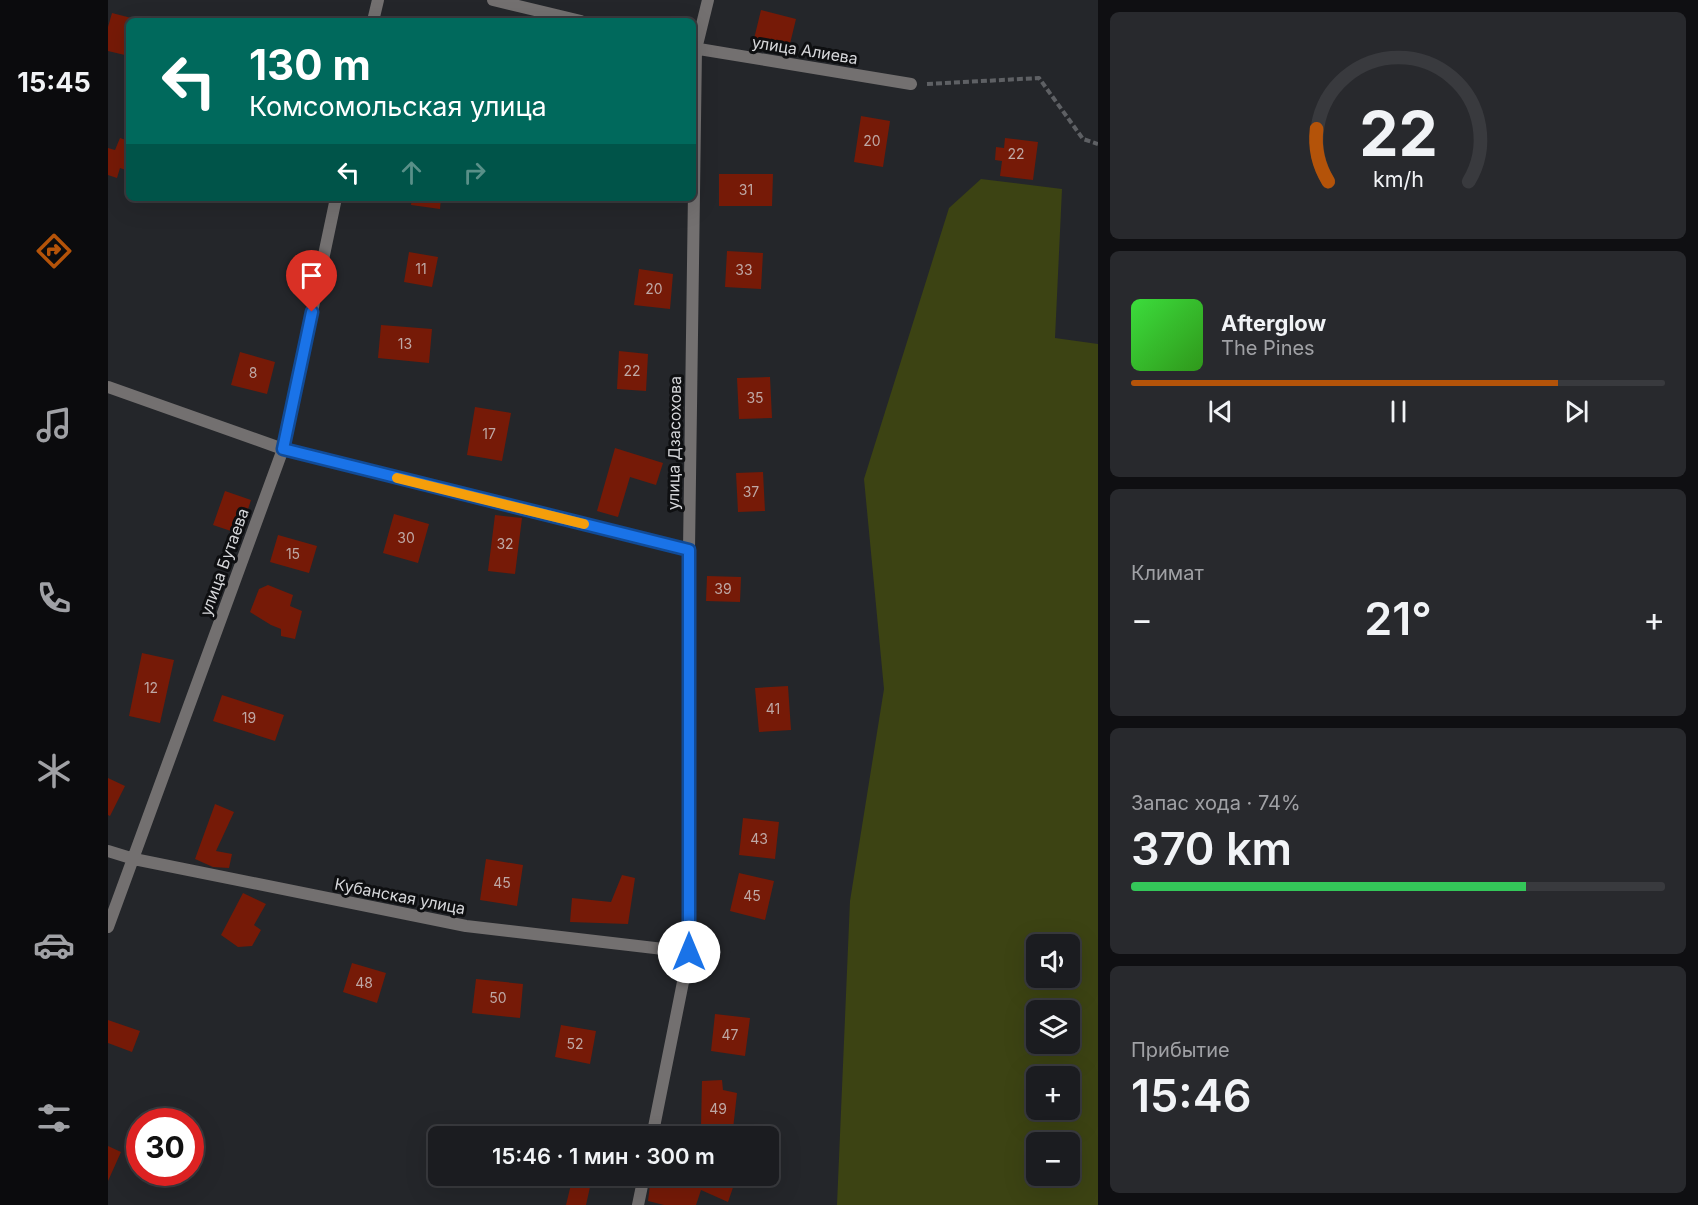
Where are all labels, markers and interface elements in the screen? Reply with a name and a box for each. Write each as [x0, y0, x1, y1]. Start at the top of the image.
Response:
street label: улица Алиева [751, 32, 859, 68]
text: 130 m [249, 39, 371, 90]
icon: left [150, 42, 228, 120]
text: 15:45 [17, 66, 91, 99]
text: Комсомольская улица [249, 90, 547, 123]
text: 22 [1359, 96, 1437, 171]
house number: 20 [863, 132, 881, 149]
house number: 22 [1007, 145, 1025, 162]
icon: left [332, 156, 365, 189]
icon: ahead [395, 156, 428, 189]
icon: right [458, 156, 491, 189]
text: km/h [1373, 167, 1423, 193]
house number: 31 [739, 181, 753, 198]
icon: directions [33, 230, 75, 272]
pin [286, 250, 337, 312]
icon: arrive [295, 259, 328, 292]
house number: 11 [415, 260, 427, 277]
house number: 33 [735, 261, 753, 278]
house number: 20 [645, 280, 663, 297]
text: Afterglow [1221, 310, 1326, 336]
house number: 13 [398, 335, 412, 352]
text: The Pines [1221, 336, 1315, 360]
house number: 22 [623, 362, 641, 379]
house number: 8 [249, 364, 257, 381]
street label: улица Дзасохова [663, 376, 685, 510]
house number: 35 [746, 389, 764, 406]
icon: previous [1204, 395, 1237, 428]
icon: pause [1382, 395, 1415, 428]
icon: next [1560, 395, 1593, 428]
icon: music [33, 404, 75, 446]
house number: 17 [482, 425, 496, 442]
house number: 37 [743, 483, 759, 500]
street label: улица Бутаева [195, 505, 253, 619]
house number: 30 [397, 529, 415, 546]
house number: 32 [496, 535, 514, 552]
house number: 15 [286, 545, 300, 562]
text: Климат [1131, 561, 1204, 585]
icon: phone [33, 577, 75, 619]
house number: 39 [714, 580, 732, 597]
text: 21° [1364, 591, 1432, 646]
text: − [1131, 599, 1153, 639]
text: + [1643, 599, 1665, 639]
house number: 12 [144, 679, 158, 696]
house number: 41 [766, 700, 780, 717]
house number: 19 [242, 709, 256, 726]
icon: climate [33, 750, 75, 792]
text: Запас хода · 74% [1131, 791, 1301, 815]
text: 370 km [1131, 821, 1292, 876]
house number: 43 [750, 830, 768, 847]
street label: Кубанская улица [333, 874, 467, 918]
house number: 45 [493, 874, 511, 891]
house number: 45 [743, 887, 761, 904]
position arrow [657, 920, 721, 984]
icon: car [33, 924, 75, 966]
map controls [1026, 934, 1080, 1186]
button: sound [1026, 934, 1080, 988]
house number: 48 [355, 974, 373, 991]
house number: 50 [489, 989, 507, 1006]
button: layers [1026, 1000, 1080, 1054]
house number: 47 [722, 1026, 739, 1043]
house number: 52 [566, 1035, 584, 1052]
text: Прибытие [1131, 1038, 1230, 1062]
button: + [1026, 1066, 1080, 1120]
text: 15:46 [1131, 1068, 1251, 1123]
icon: filters [33, 1097, 75, 1139]
house number: 49 [709, 1100, 727, 1117]
speed limit sign: 30 [126, 1108, 204, 1186]
button: − [1026, 1132, 1080, 1186]
text: 15:46 · 1 мин · 300 m [492, 1143, 715, 1169]

